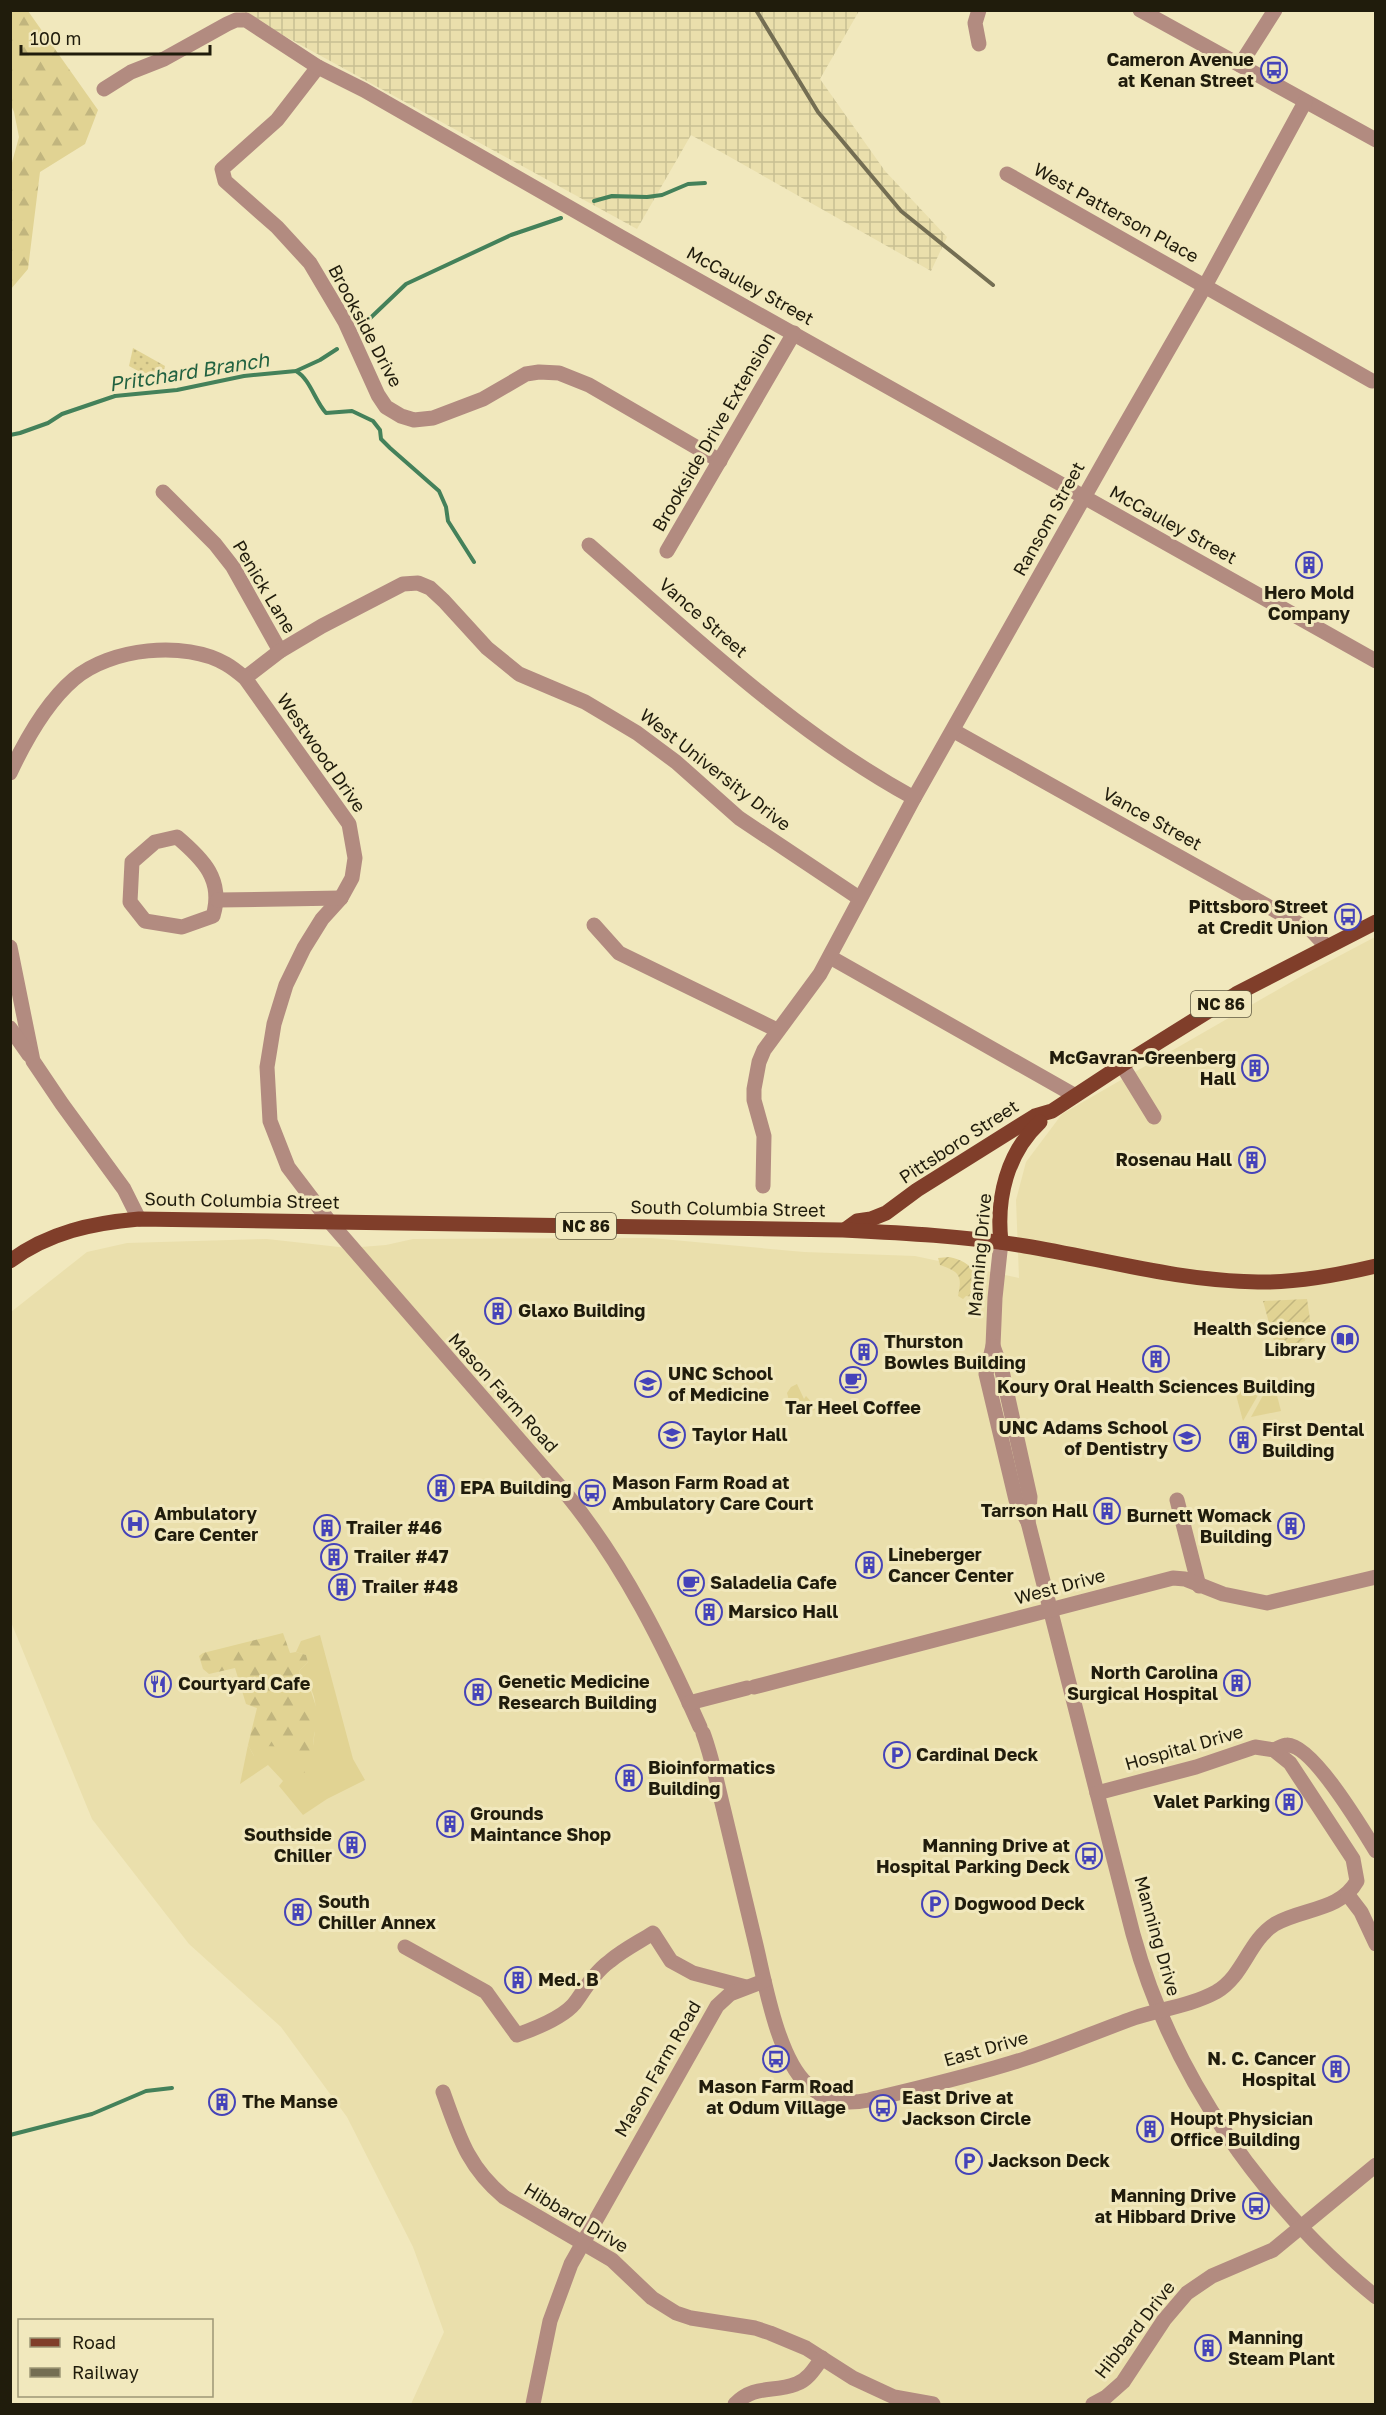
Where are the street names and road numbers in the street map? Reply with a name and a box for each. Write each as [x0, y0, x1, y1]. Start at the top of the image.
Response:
street label: West Patterson Place [1030, 158, 1203, 267]
street label: McCauley Street [683, 241, 818, 329]
street label: Brookside Drive [324, 260, 407, 391]
street label: Brookside Drive Extension [647, 328, 779, 535]
street label: Ransom Street [1008, 457, 1089, 580]
street label: McCauley Street [1106, 480, 1241, 568]
street label: Penick Lane [229, 536, 301, 637]
street label: Vance Street [655, 573, 752, 662]
street label: Westwood Drive [273, 689, 371, 816]
street label: West University Drive [636, 703, 796, 835]
street label: Vance Street [1099, 782, 1206, 854]
road number: NC 86 [1191, 991, 1251, 1017]
street label: Pittsboro Street [895, 1094, 1022, 1188]
street label: South Columbia Street [144, 1187, 340, 1213]
street label: Manning Drive [963, 1192, 995, 1318]
street label: South Columbia Street [630, 1195, 826, 1221]
road number: NC 86 [556, 1213, 616, 1239]
street label: Mason Farm Road [444, 1328, 563, 1457]
street label: West Drive [1012, 1563, 1107, 1609]
street label: Hospital Drive [1122, 1720, 1245, 1774]
street label: Manning Drive [1130, 1873, 1186, 1998]
street label: Mason Farm Road [609, 1996, 705, 2141]
street label: East Drive [941, 2025, 1030, 2071]
street label: Hibbard Drive [520, 2177, 633, 2257]
street label: Hibbard Drive [1089, 2276, 1179, 2383]

